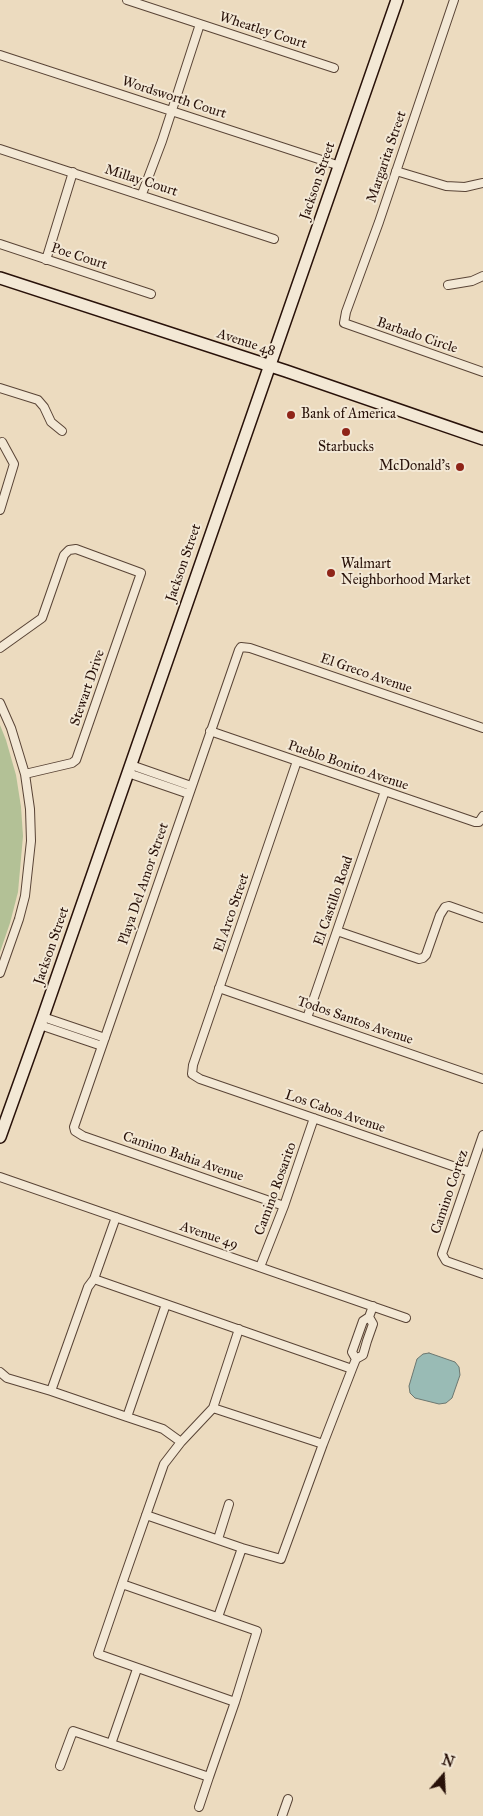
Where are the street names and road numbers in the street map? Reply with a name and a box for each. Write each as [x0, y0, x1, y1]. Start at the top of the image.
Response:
street label: Wheatley Court [217, 9, 309, 53]
street label: Wordsworth Court [120, 73, 228, 123]
street label: Margarita Street [363, 109, 411, 205]
street label: Jackson Street [297, 140, 339, 222]
street label: Millay Court [102, 161, 180, 201]
street label: Poe Court [49, 240, 109, 274]
street label: Barbado Circle [374, 314, 460, 358]
street label: Avenue 48 [215, 326, 277, 360]
street label: Jackson Street [163, 522, 205, 604]
street label: Stewart Drive [67, 648, 109, 728]
street label: El Greco Avenue [318, 650, 414, 698]
street label: Pueblo Bonito Avenue [285, 737, 411, 795]
street label: Playa Del Amor Street [115, 821, 173, 947]
street label: El Castillo Road [311, 854, 357, 948]
street label: El Arco Street [211, 871, 253, 955]
street label: Jackson Street [31, 905, 73, 987]
street label: Todos Santos Avenue [295, 993, 415, 1049]
street label: Los Cabos Avenue [283, 1087, 387, 1137]
street label: Camino Bahia Avenue [120, 1128, 246, 1186]
street label: Camino Rosarito [251, 1140, 301, 1238]
street label: Camino Cortez [428, 1148, 472, 1236]
street label: Avenue 49 [178, 1218, 240, 1254]

